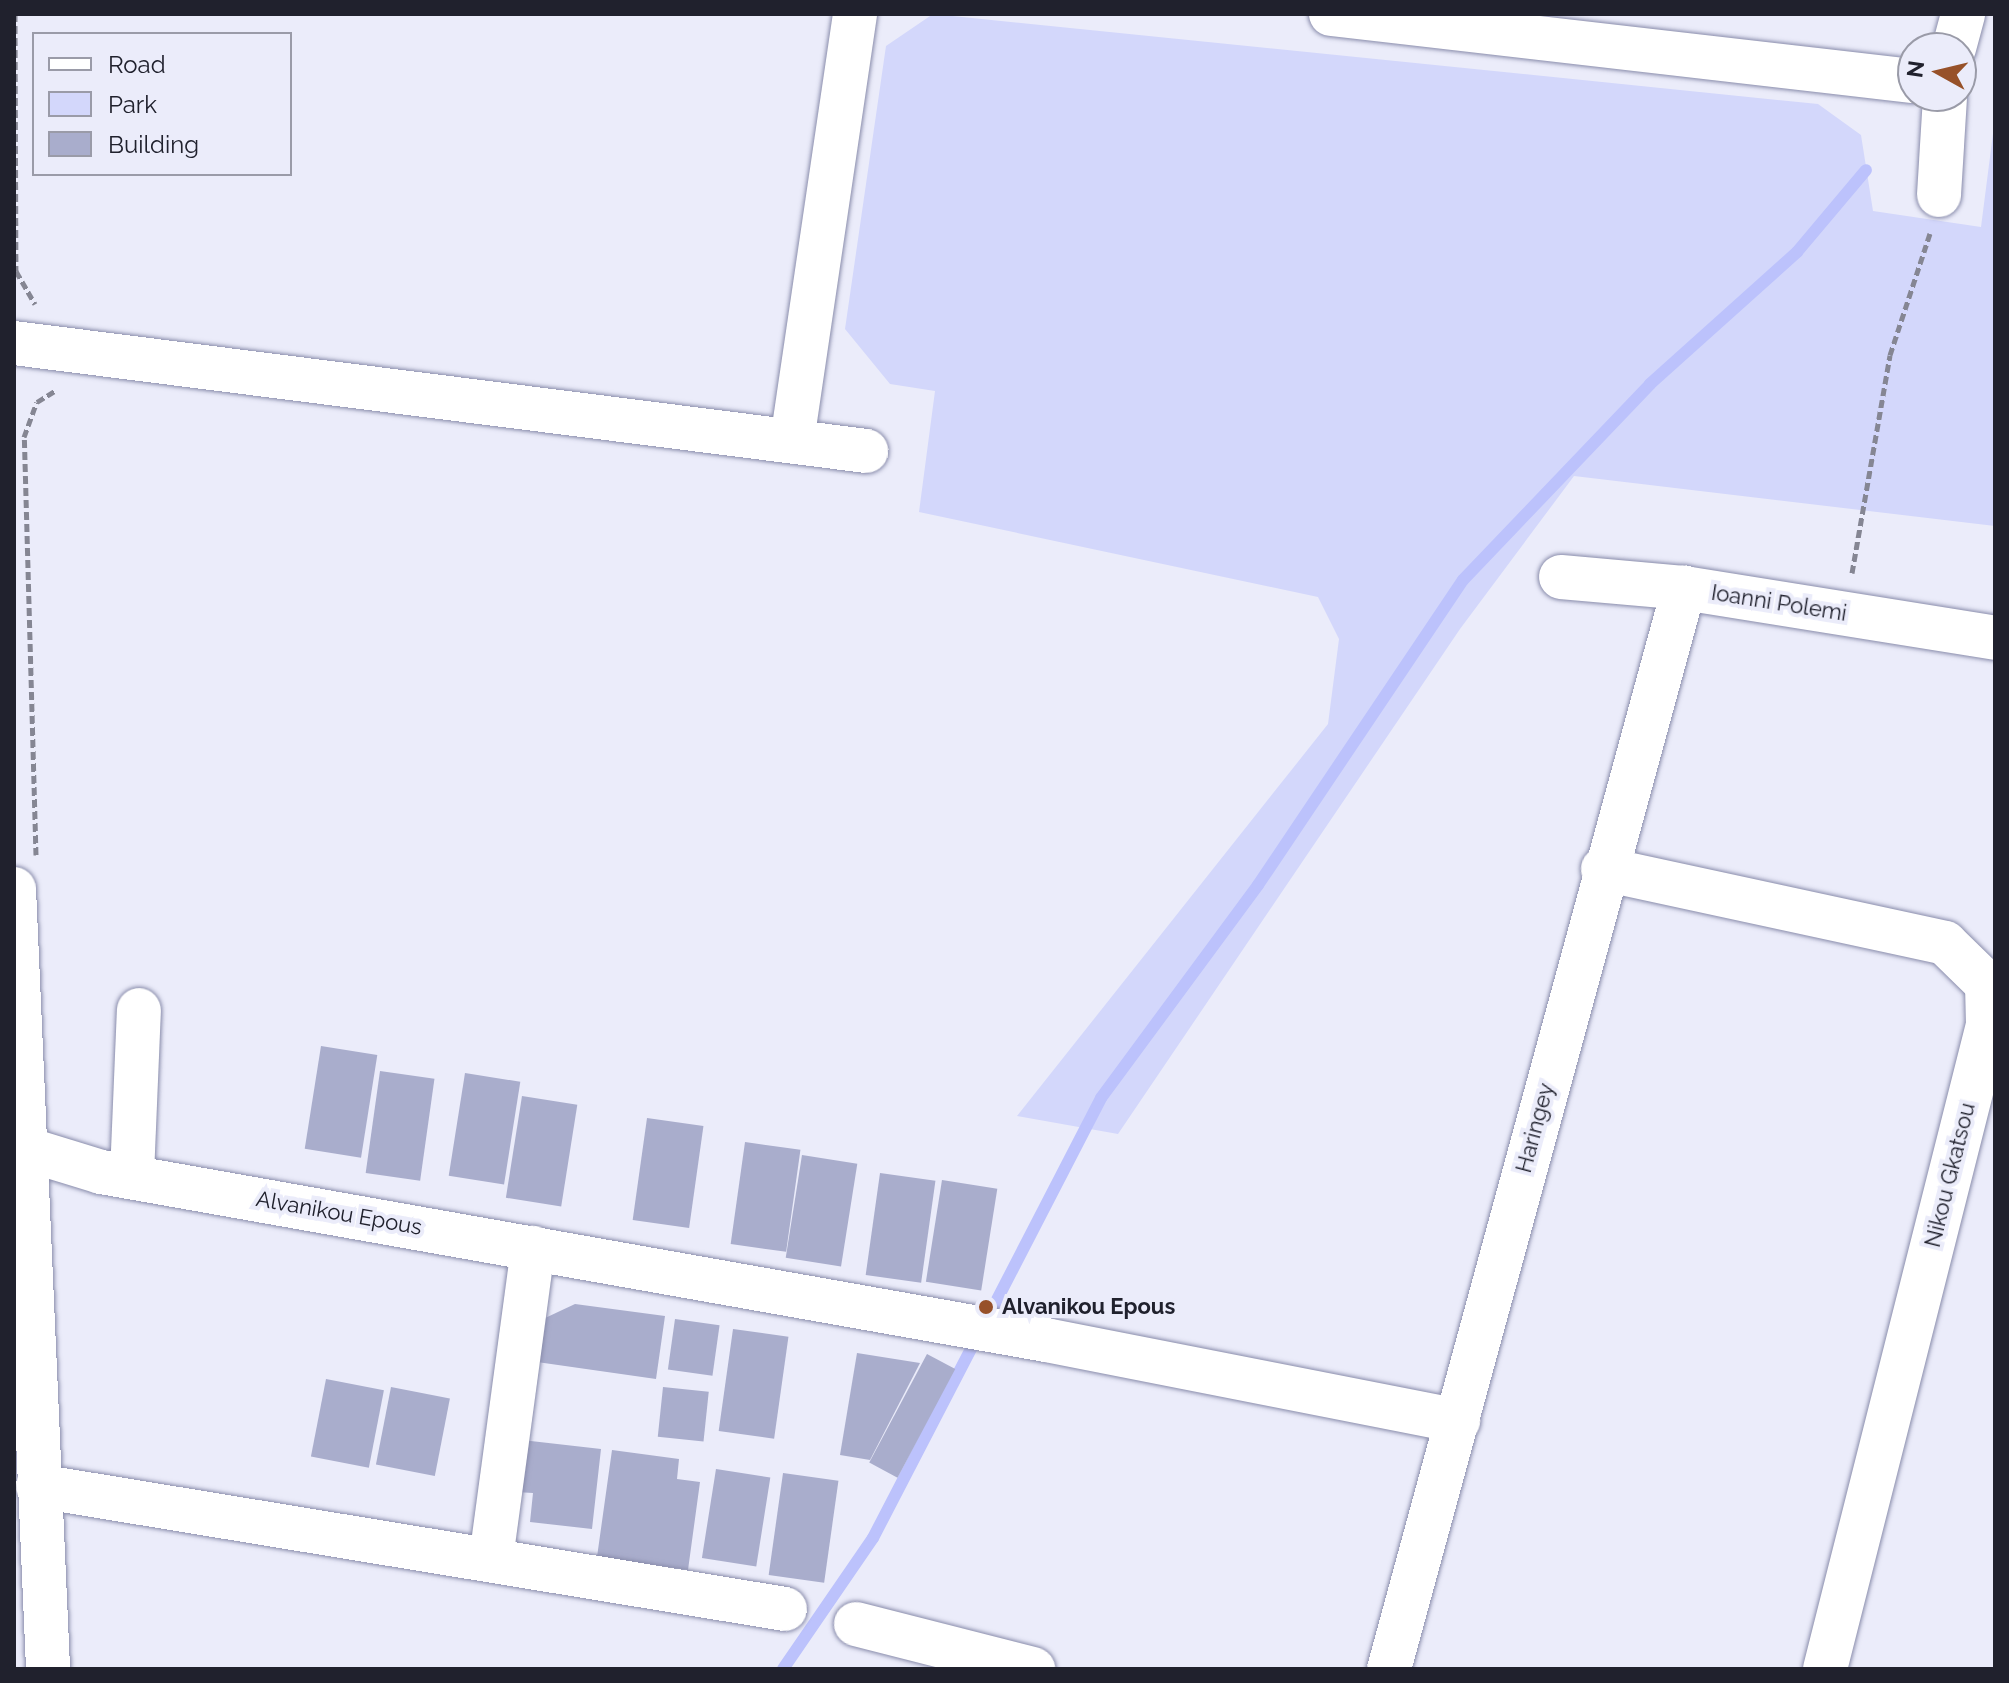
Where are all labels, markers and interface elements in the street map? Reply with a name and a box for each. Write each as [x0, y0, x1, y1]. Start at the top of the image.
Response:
legend [32, 32, 292, 176]
north arrow [1897, 32, 1977, 112]
text: Road [108, 50, 166, 79]
text: N [1901, 59, 1929, 79]
text: Park [108, 90, 157, 119]
text: Building [108, 130, 199, 159]
street label: Ioanni Polemi [1709, 579, 1849, 627]
street label: Haringey [1510, 1080, 1560, 1176]
street label: Nikou Gkatsou [1919, 1100, 1981, 1250]
street label: Alvanikou Epous [254, 1185, 424, 1241]
place label: Alvanikou Epous [1002, 1294, 1175, 1320]
marker: Alvanikou Epous [977, 1298, 995, 1316]

